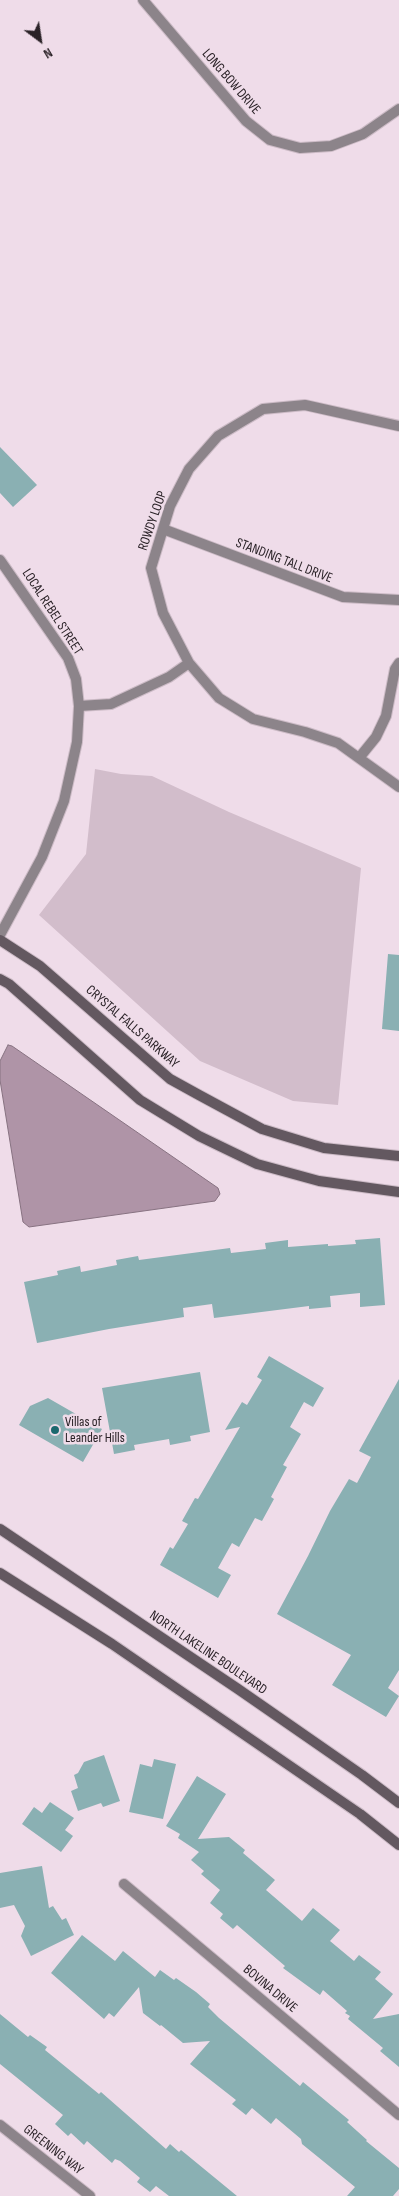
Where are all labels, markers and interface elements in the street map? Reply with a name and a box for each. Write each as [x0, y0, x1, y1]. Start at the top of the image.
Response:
north arrow [15, 15, 65, 65]
text: N [40, 44, 56, 62]
street label: LONG BOW DRIVE [198, 46, 264, 118]
street label: ROWDY LOOP [135, 489, 171, 553]
street label: STANDING TALL DRIVE [233, 535, 335, 587]
street label: LOCAL REBEL STREET [18, 566, 86, 658]
street label: CRYSTAL FALLS PARKWAY [82, 982, 182, 1072]
place label: Villas of Leander Hills [65, 1414, 125, 1446]
marker: Villas of Leander Hills [49, 1424, 61, 1436]
street label: NORTH LAKELINE BOULEVARD [146, 1607, 270, 1699]
street label: BOVINA DRIVE [239, 1961, 301, 2017]
street label: GREENING WAY [20, 2121, 86, 2179]

